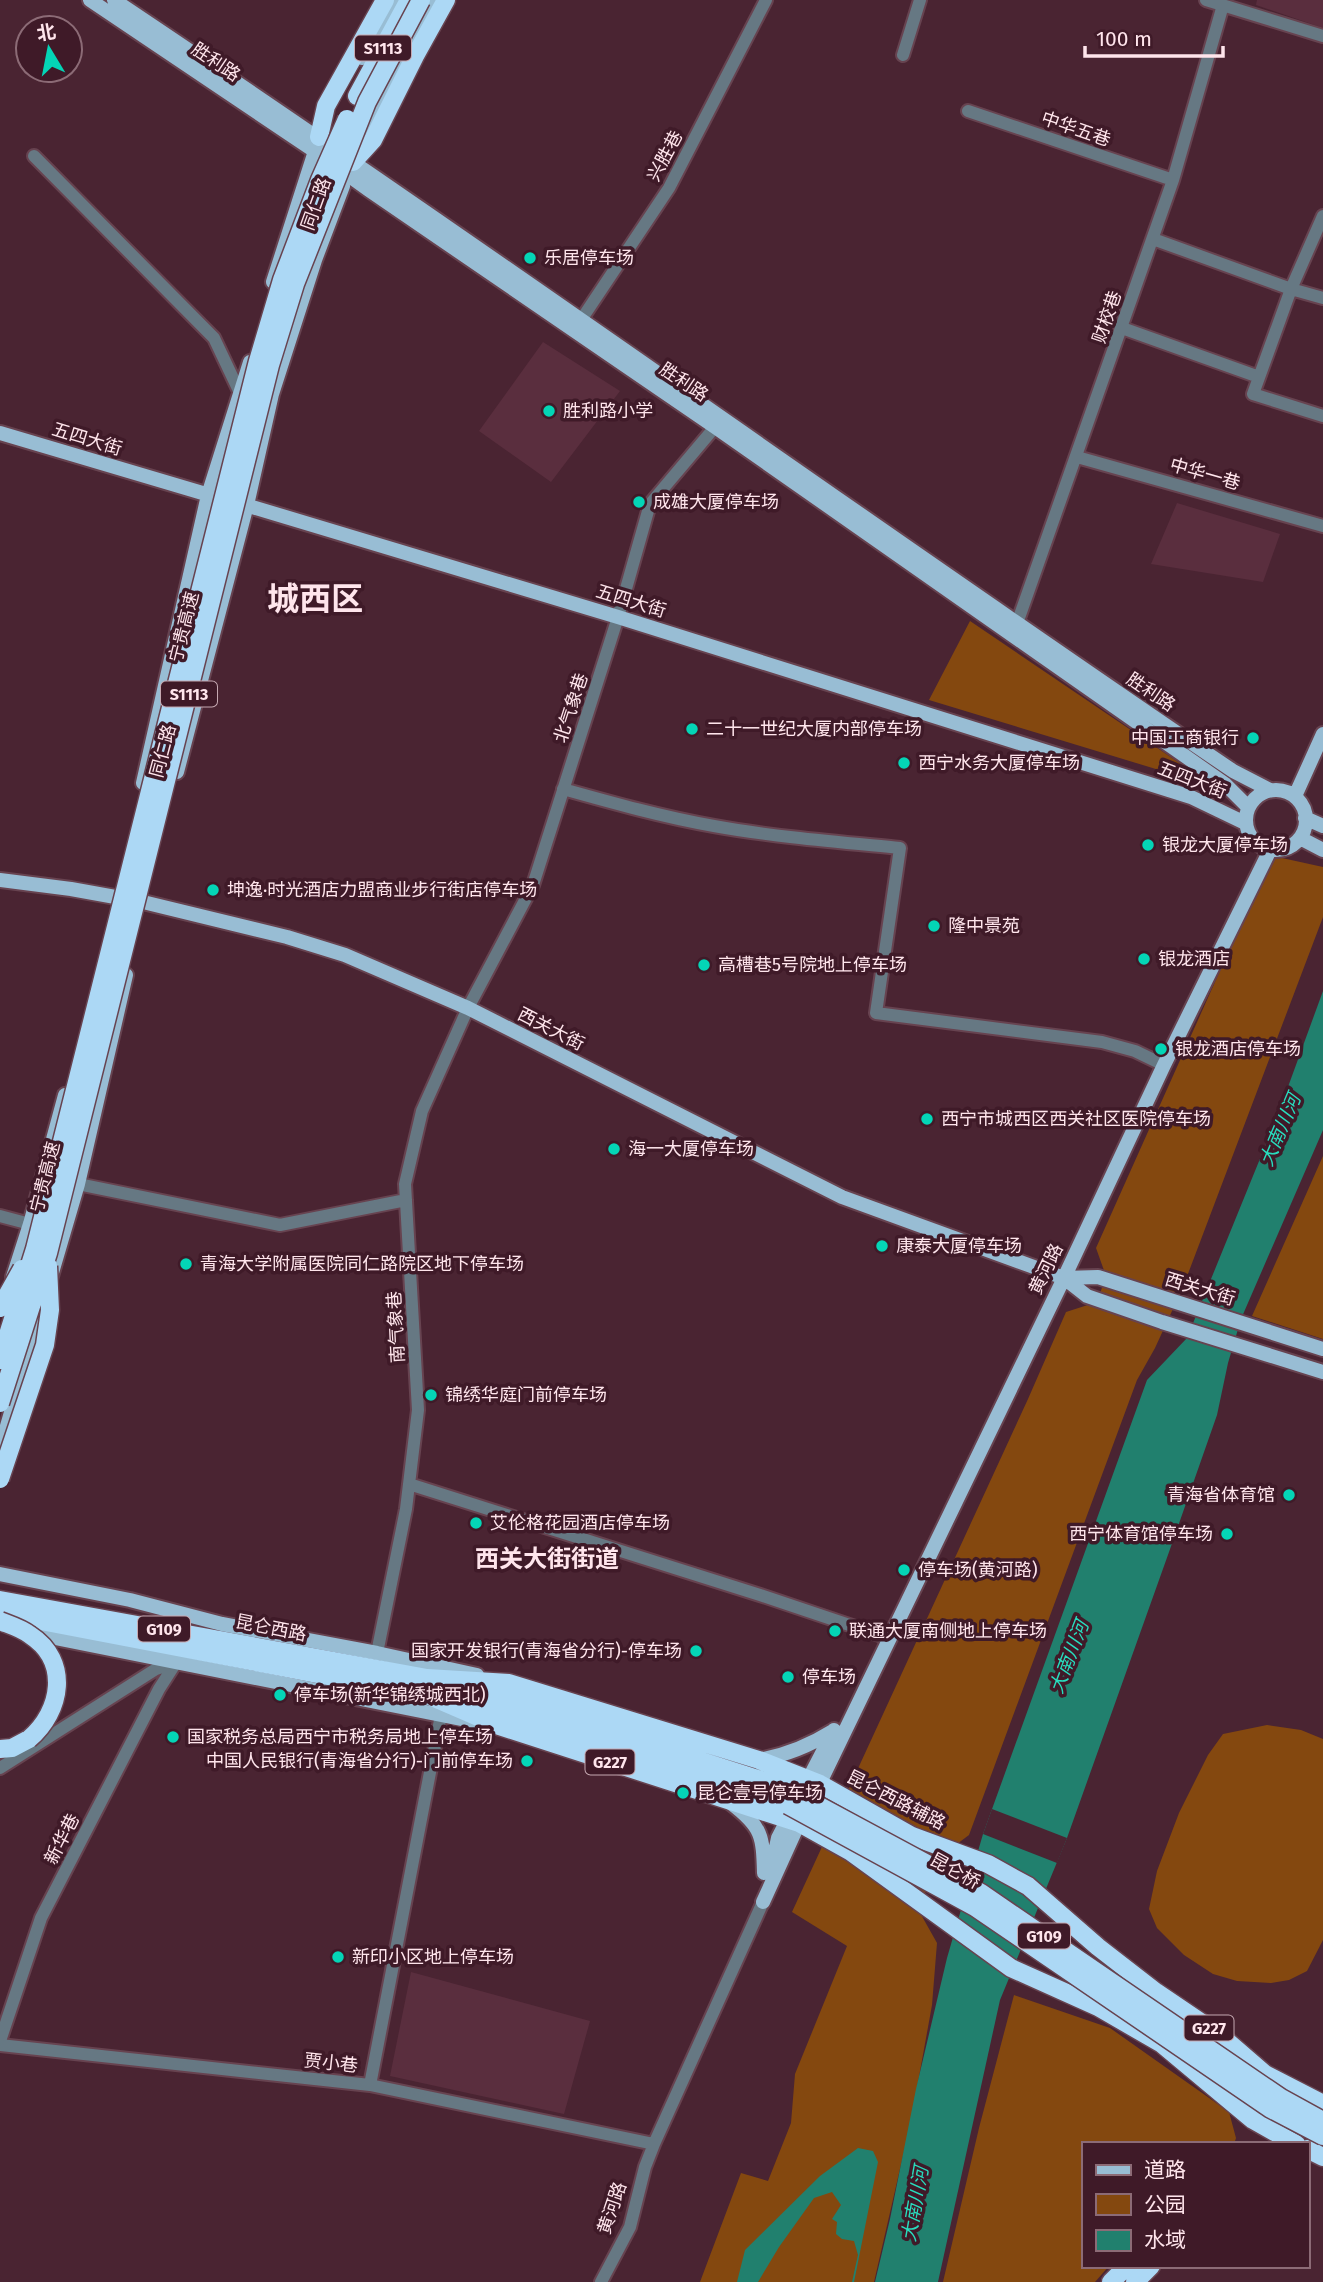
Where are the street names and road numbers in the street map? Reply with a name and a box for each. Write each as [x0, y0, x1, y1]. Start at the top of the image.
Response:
road number: S1113 [355, 36, 411, 60]
street label: 胜利路 [187, 38, 245, 86]
street label: 中华五巷 [1038, 107, 1114, 151]
street label: 兴胜巷 [643, 127, 687, 185]
street label: 同仁路 [296, 175, 336, 233]
street label: 财校巷 [1088, 288, 1126, 346]
street label: 胜利路 [655, 358, 713, 406]
street label: 五四大街 [49, 418, 125, 460]
street label: 中华一巷 [1167, 454, 1243, 494]
street label: 五四大街 [593, 580, 669, 622]
street label: 宁贵高速 [165, 589, 203, 665]
street label: 胜利路 [1122, 668, 1180, 716]
street label: 北气象巷 [549, 670, 593, 746]
road number: S1113 [161, 681, 217, 706]
street label: 同仁路 [145, 722, 181, 780]
street label: 五四大街 [1154, 757, 1230, 803]
street label: 西关大街 [514, 1003, 588, 1055]
street label: 宁贵高速 [26, 1139, 64, 1215]
street label: 黄河路 [1024, 1240, 1068, 1298]
street label: 西关大街 [1162, 1268, 1238, 1310]
street label: 南气象巷 [383, 1290, 409, 1364]
street label: 昆仑西路 [234, 1610, 308, 1646]
road number: G109 [138, 1616, 190, 1642]
road number: G227 [586, 1750, 634, 1774]
street label: 昆仑西路辅路 [843, 1766, 949, 1834]
street label: 新华巷 [40, 1810, 84, 1868]
street label: 昆仑桥 [926, 1848, 984, 1894]
road number: G109 [1018, 1924, 1070, 1948]
road number: G227 [1184, 2016, 1234, 2040]
street label: 贾小巷 [303, 2049, 359, 2077]
street label: 黄河路 [593, 2179, 631, 2237]

